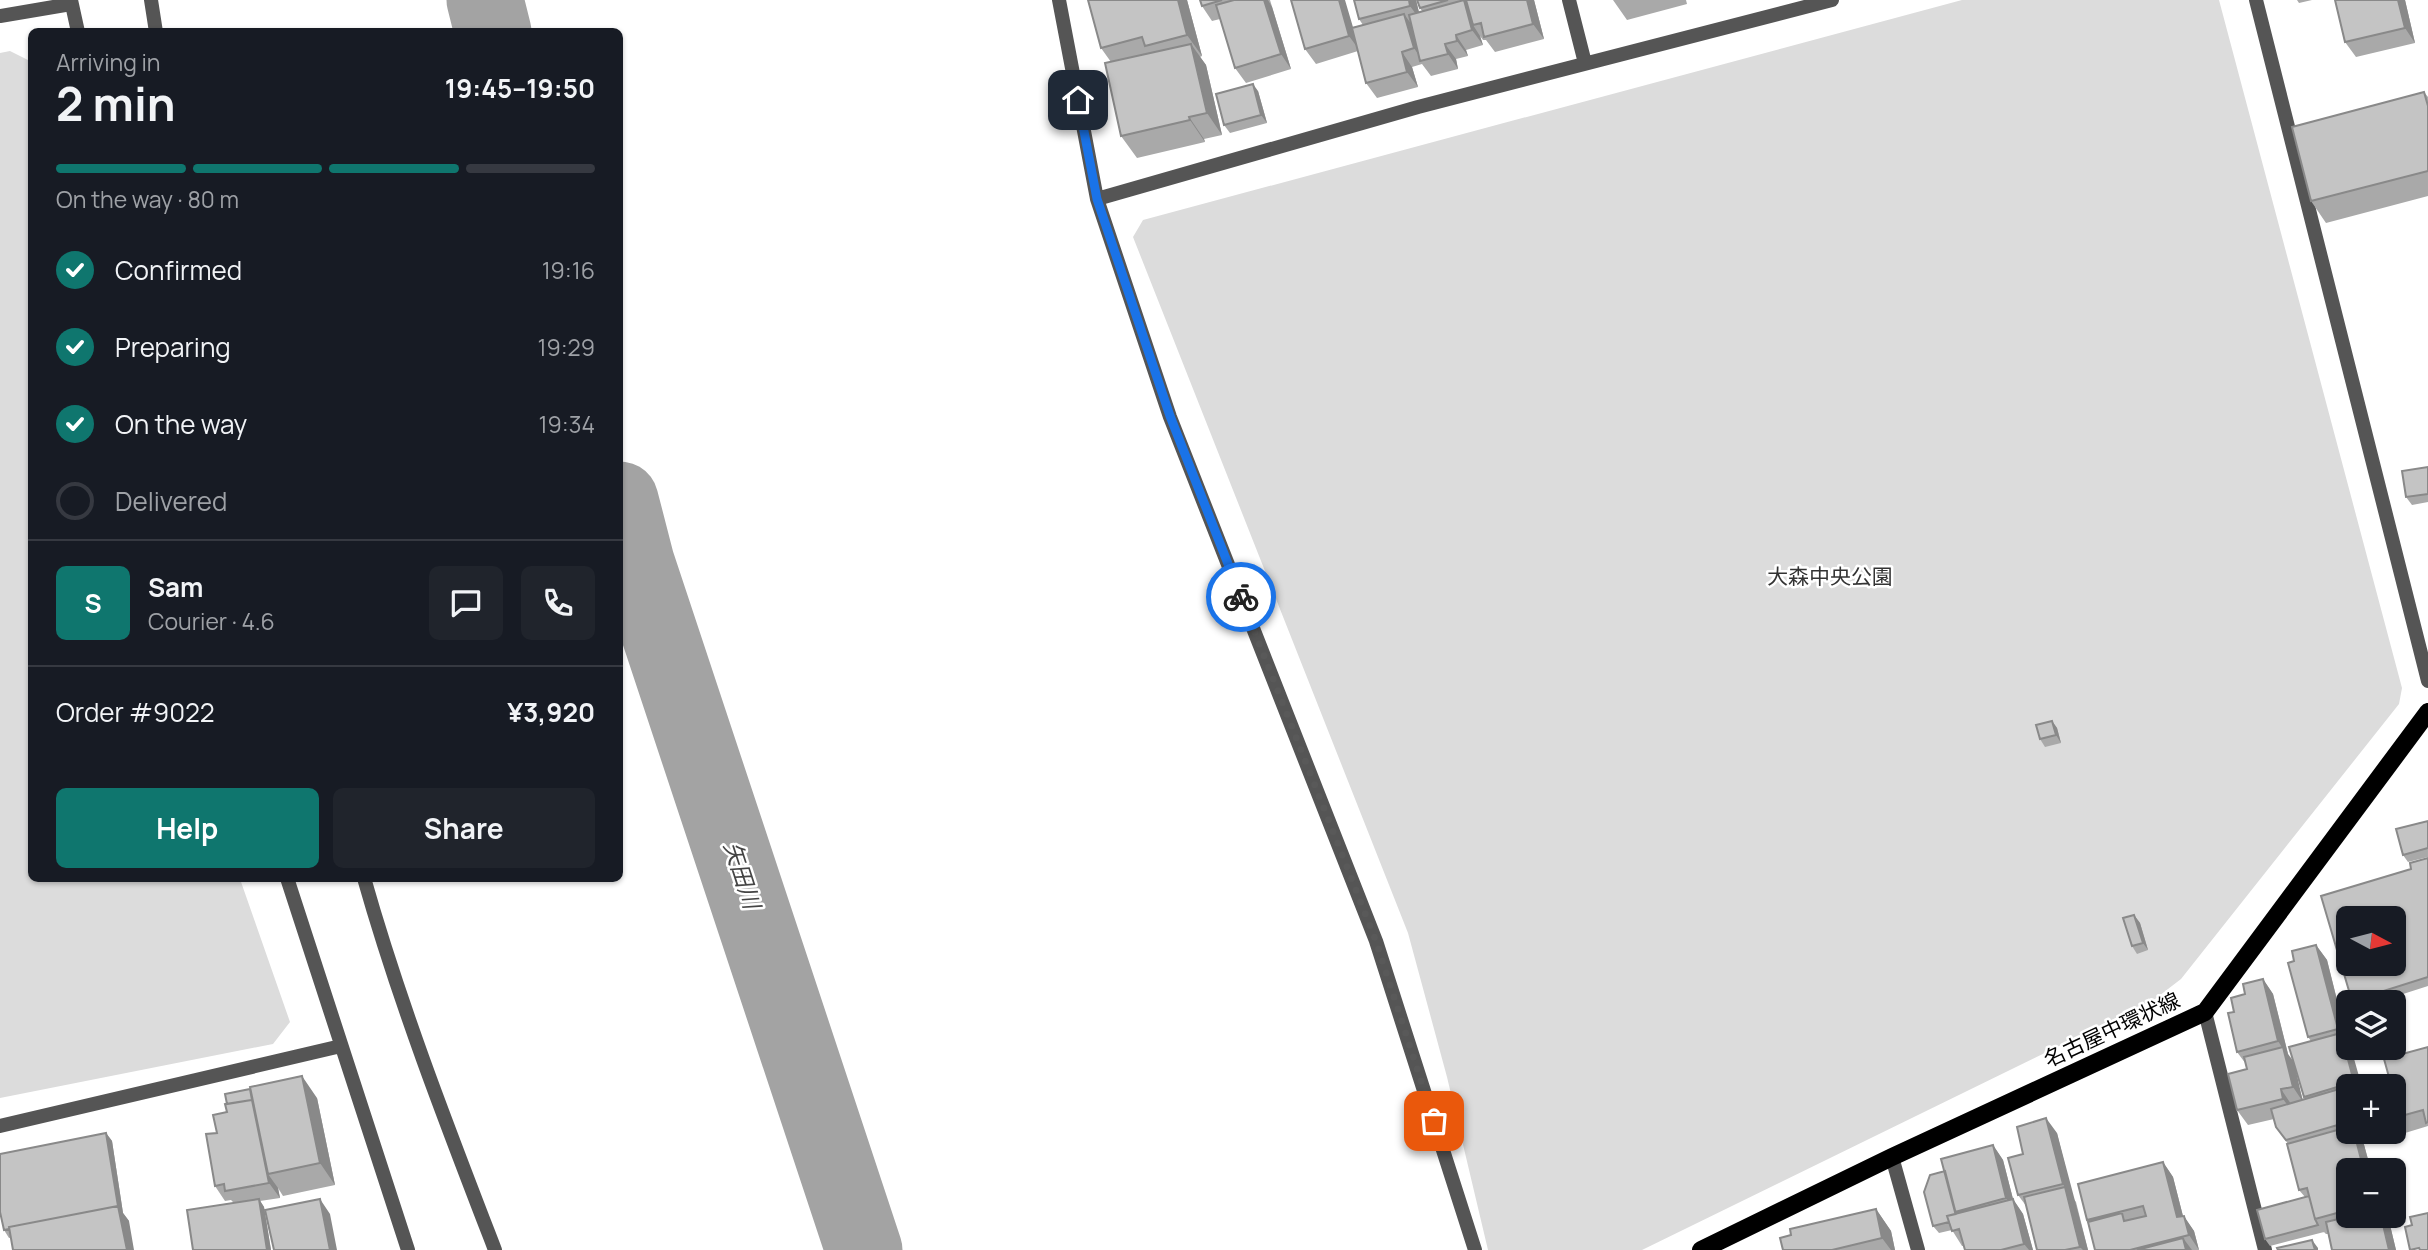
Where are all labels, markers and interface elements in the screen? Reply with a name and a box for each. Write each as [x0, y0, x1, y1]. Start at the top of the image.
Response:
text: Arriving in [56, 46, 161, 78]
text: 19:45–19:50 [445, 70, 595, 106]
pin [1048, 70, 1108, 130]
text: 2 min [56, 72, 176, 135]
icon: home [1059, 81, 1097, 119]
text: On the way · 80 m [56, 183, 239, 215]
icon: check [56, 251, 94, 289]
text: Confirmed [115, 252, 242, 288]
text: 19:16 [542, 254, 595, 286]
icon: check [56, 328, 94, 366]
text: Preparing [115, 329, 231, 365]
text: 19:29 [538, 331, 595, 363]
icon: check [56, 405, 94, 443]
text: On the way [115, 406, 247, 442]
text: 19:34 [539, 408, 595, 440]
text: Delivered [115, 483, 227, 519]
courier [1206, 562, 1276, 632]
park label: 大森中央公園 [1767, 562, 1893, 590]
button: chat [429, 566, 503, 640]
button: phone [521, 566, 595, 640]
text: Sam [148, 569, 203, 605]
icon: bike [1222, 578, 1260, 616]
text: S [84, 585, 102, 621]
text: Courier · 4.6 [148, 605, 275, 637]
text: Order #9022 [56, 694, 215, 730]
text: ¥3,920 [507, 694, 595, 730]
button: Help [56, 788, 319, 868]
button: Share [333, 788, 595, 868]
water label: 矢田川 [717, 837, 770, 915]
north arrow [2336, 906, 2406, 976]
map controls [2336, 906, 2406, 1228]
street label: 名古屋中環状線 [2039, 985, 2184, 1073]
button: layers [2336, 990, 2406, 1060]
button: + [2336, 1074, 2406, 1144]
pin [1404, 1091, 1464, 1151]
icon: bag [1415, 1102, 1453, 1140]
button: − [2336, 1158, 2406, 1228]

